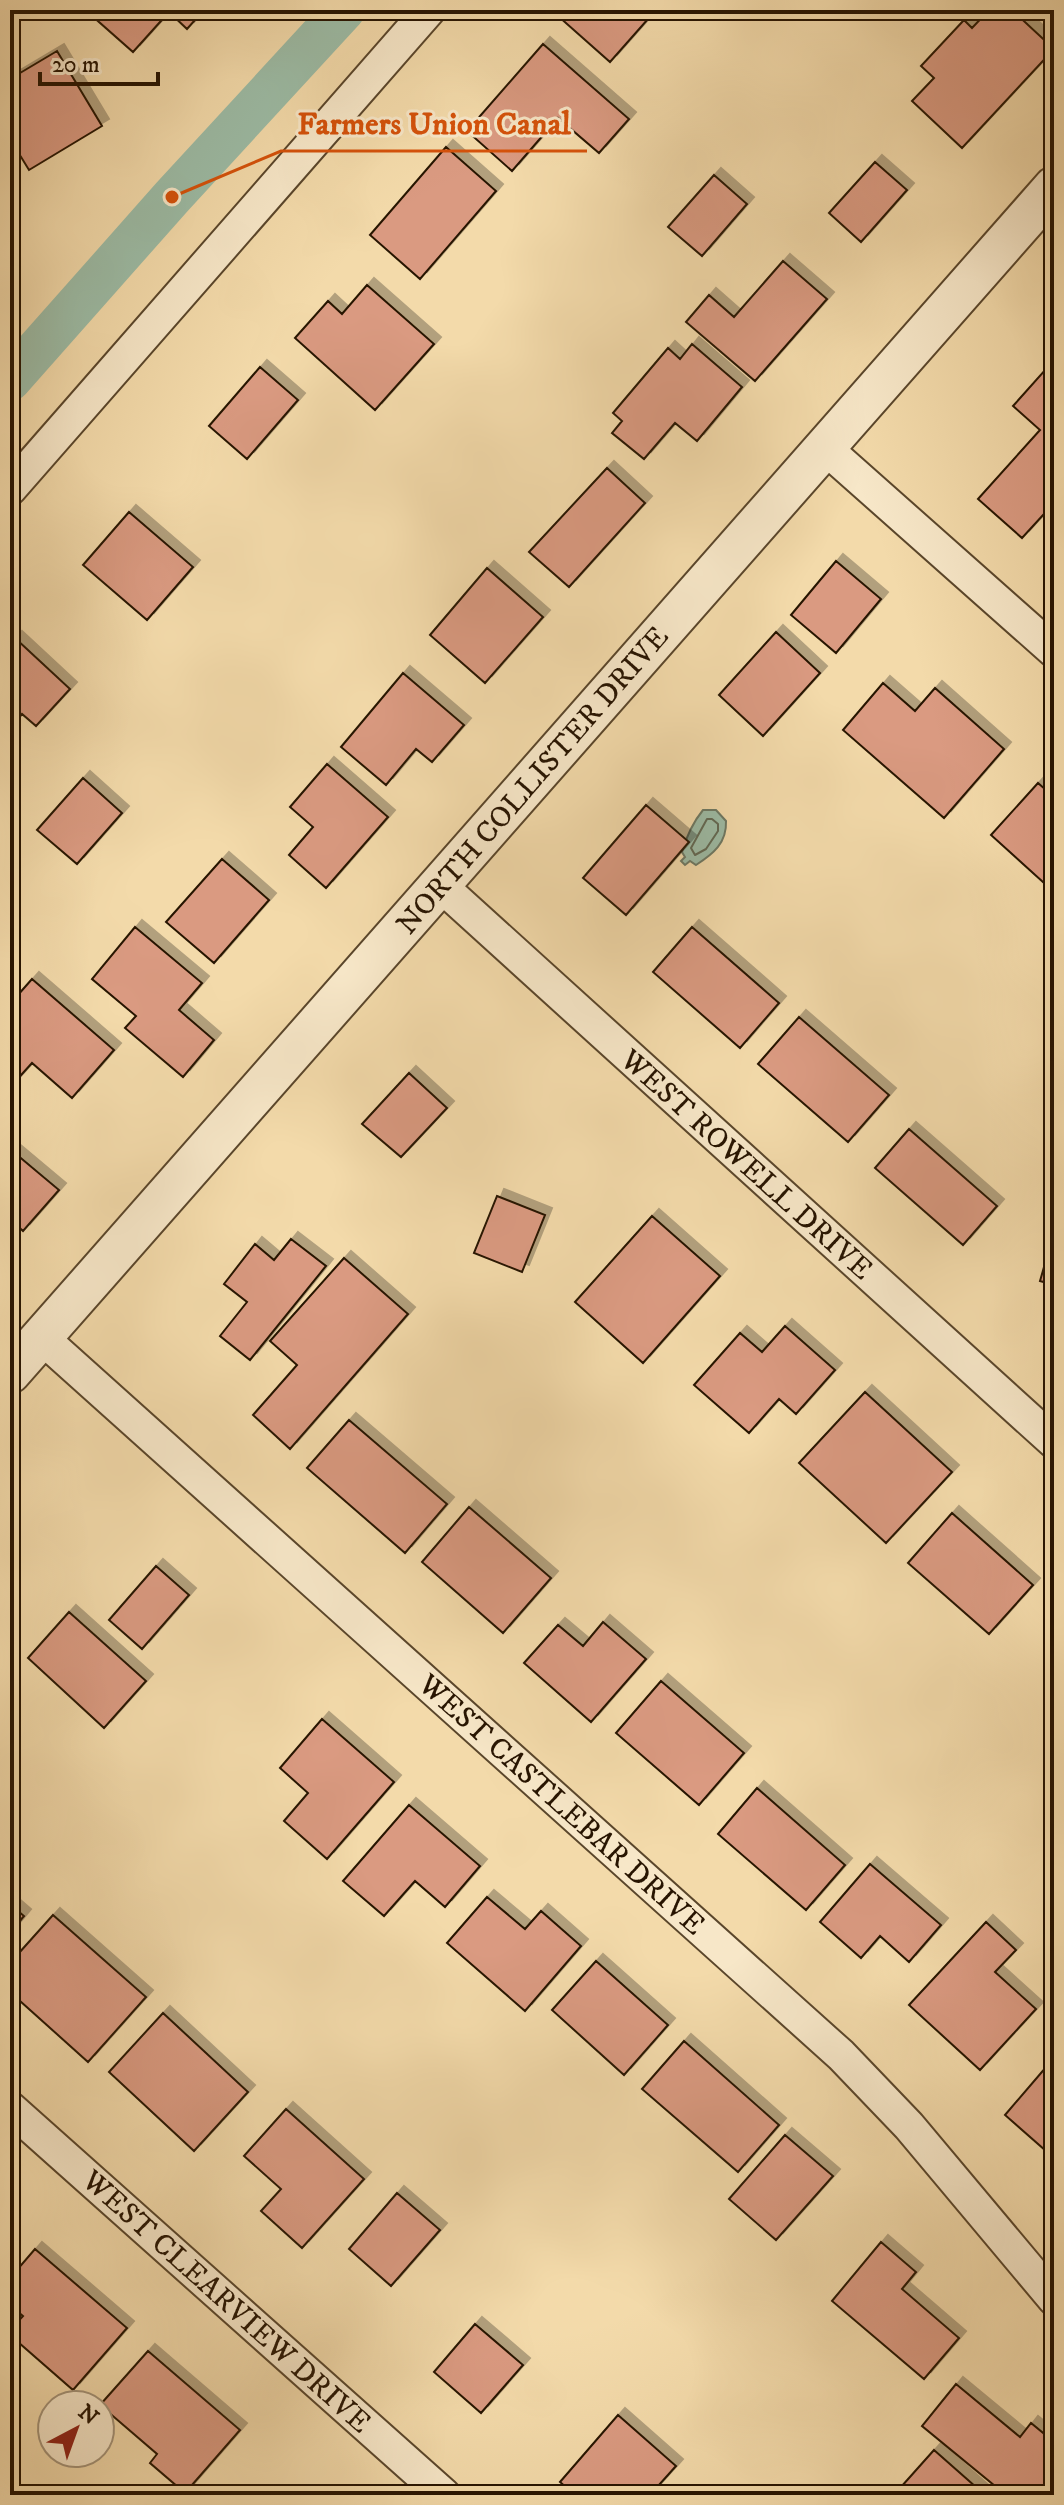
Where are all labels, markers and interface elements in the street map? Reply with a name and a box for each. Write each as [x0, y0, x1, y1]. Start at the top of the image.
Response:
scale bar [40, 36, 158, 86]
text: 20 m [52, 50, 100, 80]
callout: Farmers Union Canal [281, 95, 587, 151]
text: Farmers Union Canal [297, 105, 571, 145]
street label: NORTH COLLISTER DRIVE [389, 619, 677, 943]
street label: WEST ROWELL DRIVE [611, 1041, 880, 1288]
street label: WEST CASTLEBAR DRIVE [409, 1666, 712, 1944]
street label: WEST CLEARVIEW DRIVE [73, 2162, 378, 2442]
north arrow [36, 2389, 116, 2469]
text: N [72, 2399, 104, 2431]

